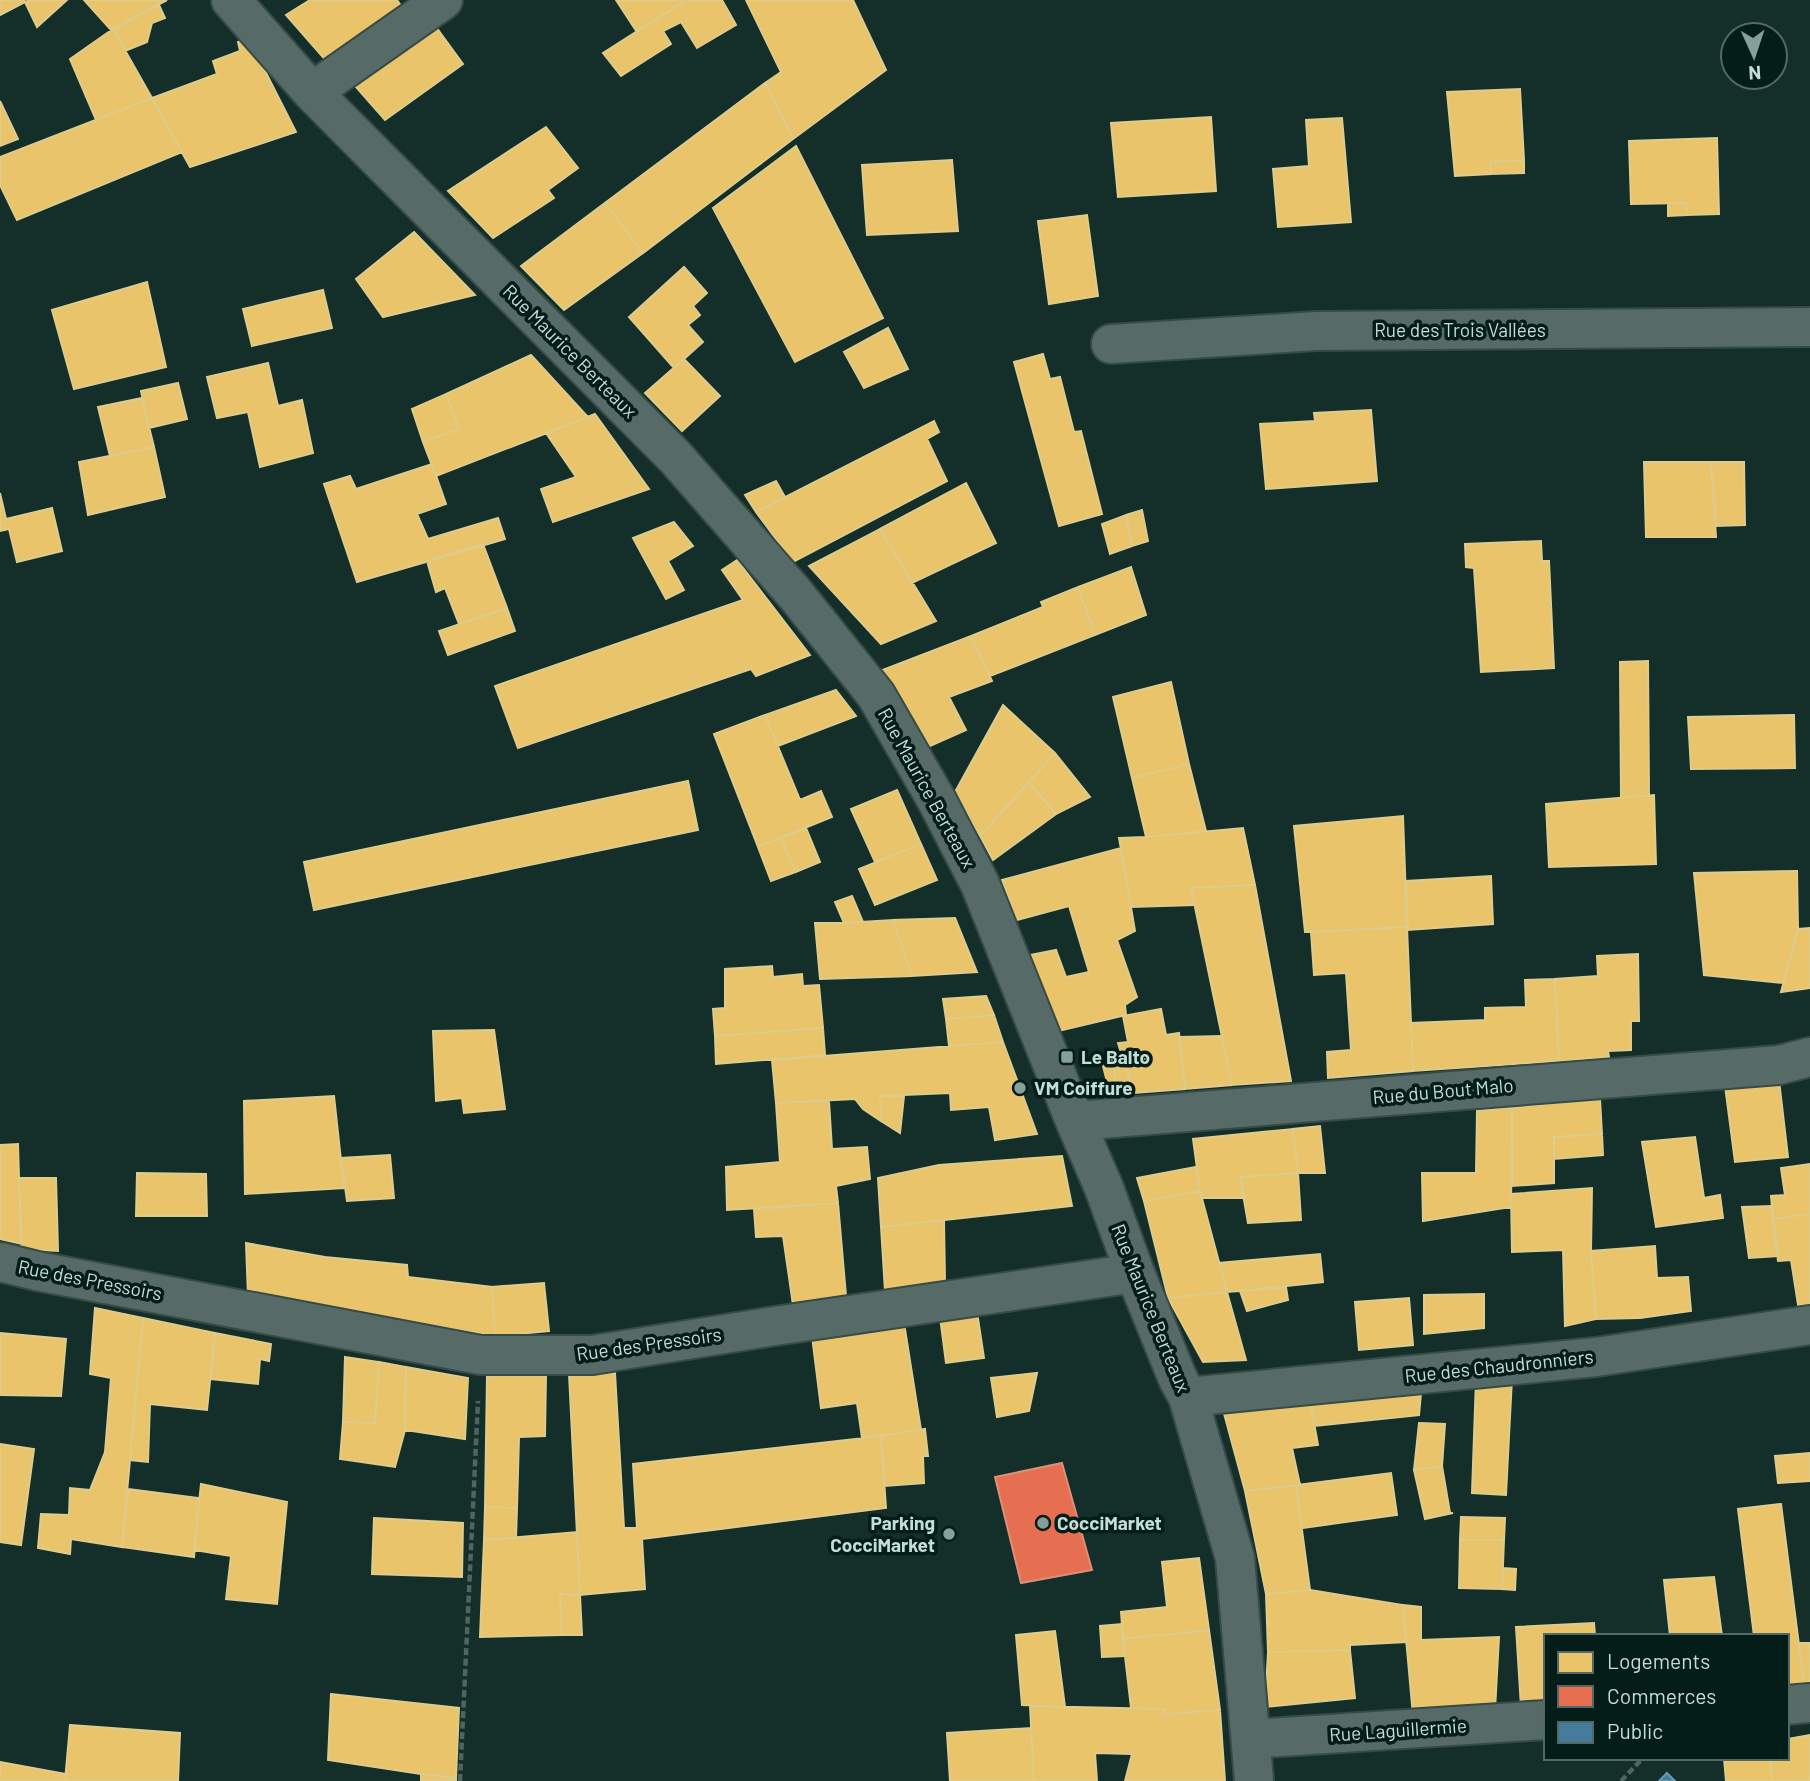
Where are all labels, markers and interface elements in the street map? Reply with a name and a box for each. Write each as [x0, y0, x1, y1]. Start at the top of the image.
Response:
north arrow [1719, 21, 1789, 91]
text: N [1748, 62, 1762, 85]
street label: Rue Maurice Berteaux [499, 279, 642, 422]
street label: Rue des Trois Vallées [1374, 318, 1546, 341]
street label: Rue Maurice Berteaux [874, 704, 981, 872]
place label: Le Balto [1081, 1045, 1150, 1068]
marker: Le Balto [1059, 1049, 1075, 1065]
street label: Rue du Bout Malo [1372, 1073, 1514, 1108]
place label: VM Coiffure [1034, 1076, 1133, 1099]
marker: VM Coiffure [1012, 1080, 1028, 1096]
street label: Rue Maurice Berteaux [1107, 1220, 1196, 1395]
street label: Rue des Pressoirs [16, 1254, 164, 1305]
street label: Rue des Pressoirs [575, 1322, 723, 1365]
street label: Rue des Chaudronniers [1403, 1344, 1594, 1387]
place label: Parking CocciMarket [830, 1511, 935, 1556]
place label: CocciMarket [1057, 1511, 1162, 1534]
marker: CocciMarket [1035, 1515, 1051, 1531]
marker: Parking CocciMarket [941, 1526, 957, 1542]
legend [1544, 1634, 1789, 1760]
text: Logements [1607, 1648, 1710, 1673]
text: Commerces [1607, 1683, 1716, 1708]
street label: Rue Laguillermie [1328, 1713, 1468, 1746]
text: Public [1607, 1718, 1663, 1743]

